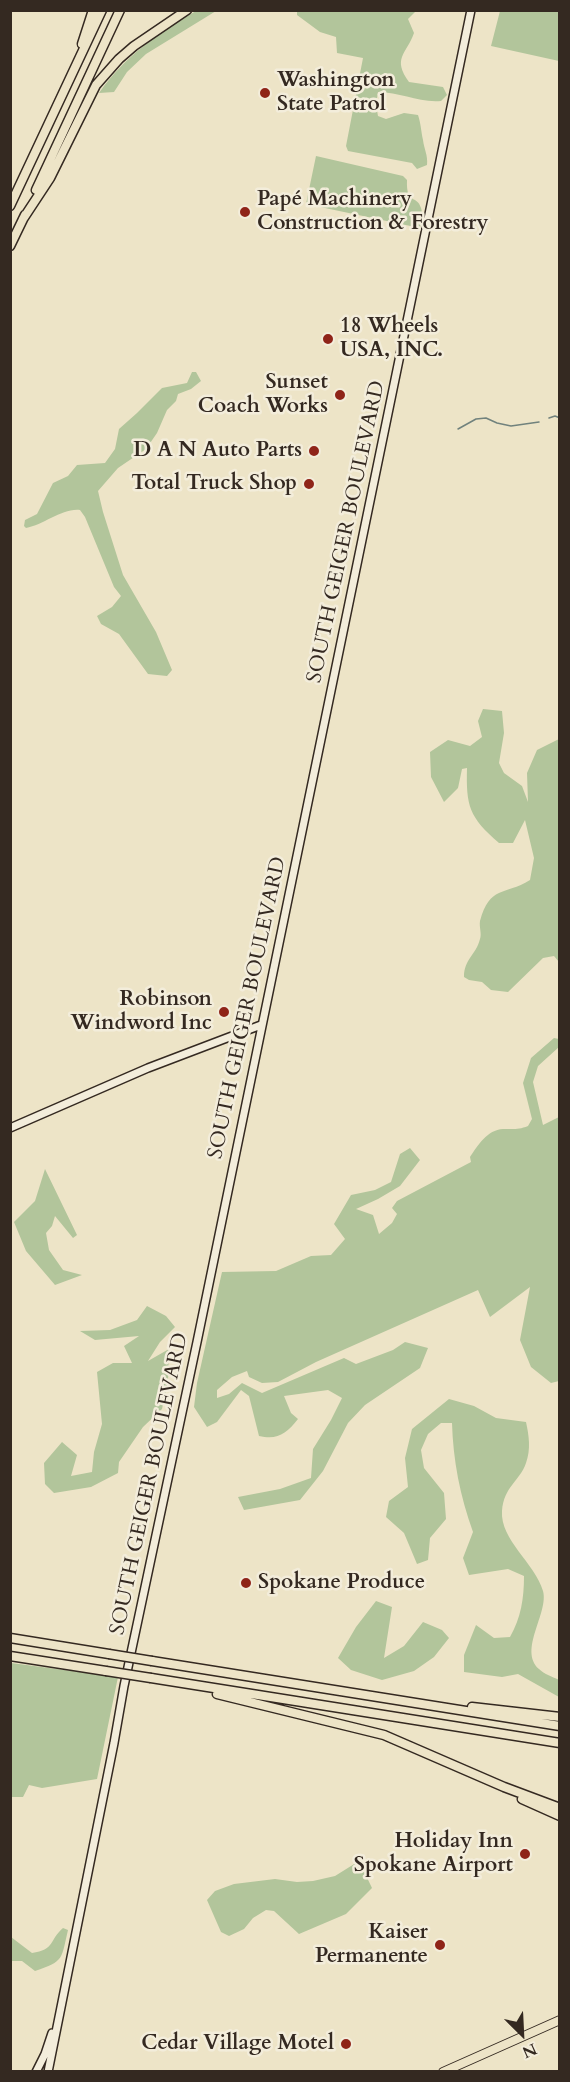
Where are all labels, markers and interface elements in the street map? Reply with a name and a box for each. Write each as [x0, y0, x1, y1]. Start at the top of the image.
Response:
place label: Washington State Patrol [277, 68, 395, 118]
marker: Washington State Patrol [258, 86, 272, 100]
place label: Papé Machinery Construction & Forestry [257, 187, 488, 237]
marker: Papé Machinery Construction & Forestry [238, 205, 252, 219]
place label: 18 Wheels USA, INC. [340, 314, 443, 364]
marker: 18 Wheels USA, INC. [321, 332, 335, 346]
place label: Sunset Coach Works [198, 370, 328, 420]
street label: SOUTH GEIGER BOULEVARD [303, 379, 391, 685]
marker: Sunset Coach Works [333, 388, 347, 402]
place label: D A N Auto Parts [133, 438, 302, 464]
marker: D A N Auto Parts [307, 444, 321, 458]
place label: Total Truck Shop [131, 471, 297, 497]
marker: Total Truck Shop [302, 477, 316, 491]
street label: SOUTH GEIGER BOULEVARD [204, 855, 292, 1161]
place label: Robinson Windword Inc [71, 987, 212, 1037]
marker: Robinson Windword Inc [217, 1005, 231, 1019]
street label: SOUTH GEIGER BOULEVARD [106, 1331, 194, 1637]
place label: Spokane Produce [258, 1570, 425, 1596]
marker: Spokane Produce [239, 1576, 253, 1590]
place label: Holiday Inn Spokane Airport [354, 1829, 513, 1879]
marker: Holiday Inn Spokane Airport [518, 1847, 532, 1861]
place label: Kaiser Permanente [315, 1920, 428, 1970]
marker: Kaiser Permanente [433, 1938, 447, 1952]
north arrow [492, 2004, 552, 2064]
place label: Cedar Village Motel [141, 2031, 334, 2057]
marker: Cedar Village Motel [339, 2037, 353, 2051]
text: N [519, 2038, 540, 2063]

